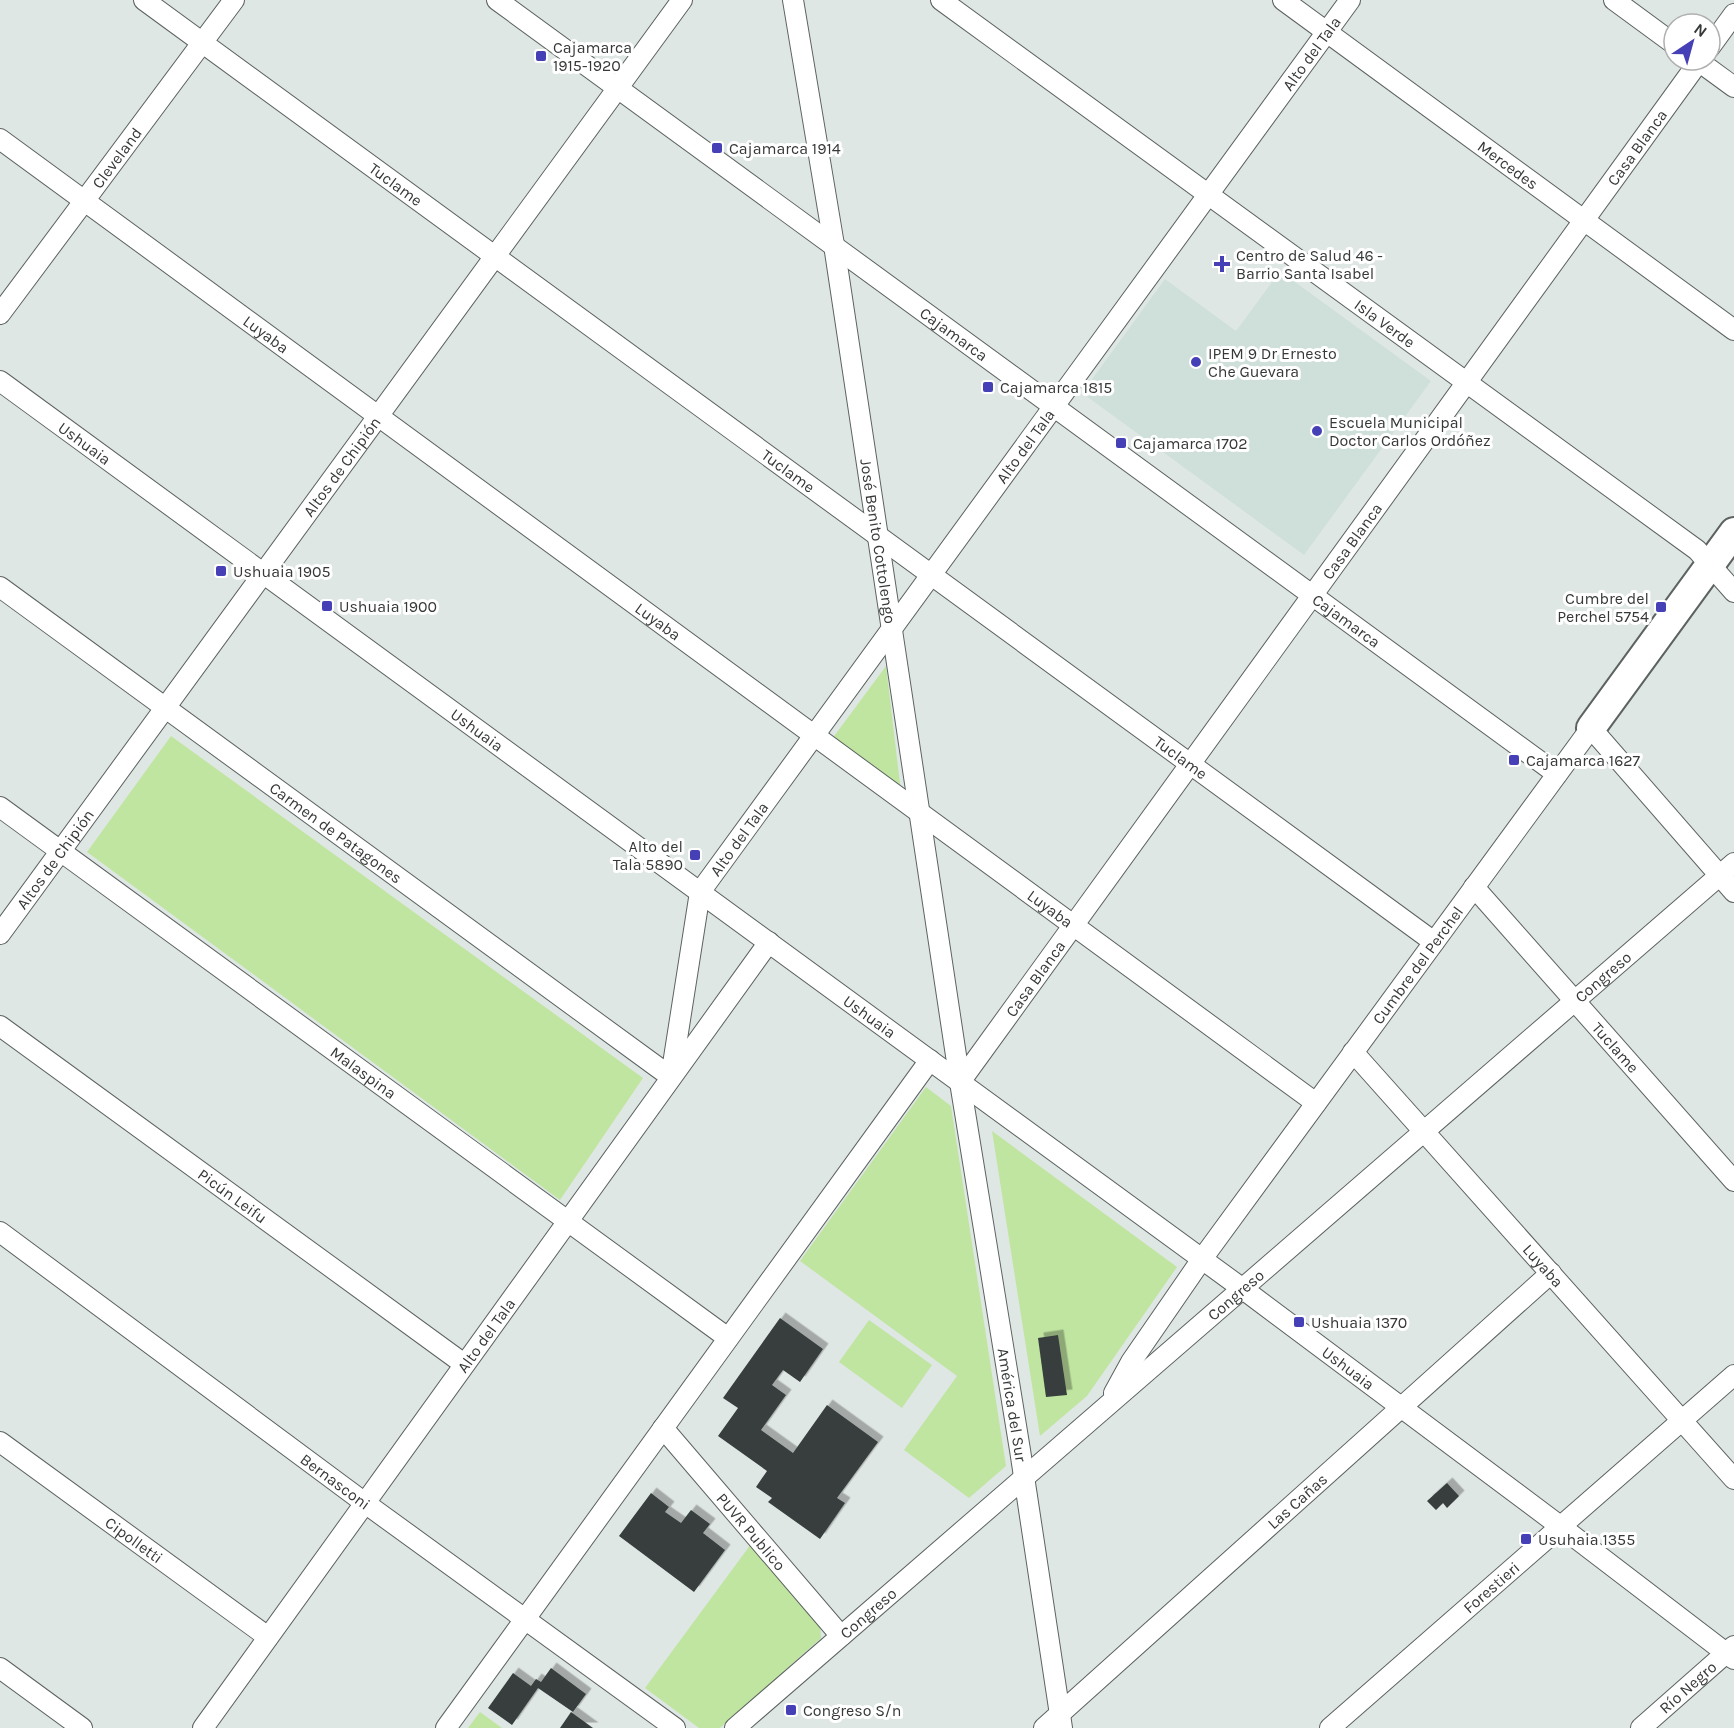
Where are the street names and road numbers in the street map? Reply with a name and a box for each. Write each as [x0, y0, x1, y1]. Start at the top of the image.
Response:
street label: Alto del Tala [1278, 13, 1345, 94]
street label: Casa Blanca [1603, 106, 1671, 189]
street label: Cleveland [88, 124, 146, 192]
street label: Mercedes [1474, 137, 1542, 194]
street label: Tuclame [365, 159, 426, 210]
street label: Isla Verde [1351, 295, 1419, 352]
street label: Cajamarca [916, 303, 991, 365]
street label: Luyaba [239, 311, 292, 357]
street label: Alto del Tala [992, 406, 1059, 487]
street label: Altos de Chipión [299, 413, 385, 520]
street label: Ushuaia [54, 418, 115, 469]
street label: Tuclame [758, 445, 819, 497]
street label: José Benito Cottolengo [856, 458, 900, 625]
street label: Casa Blanca [1318, 499, 1386, 583]
street label: Cajamarca [1309, 590, 1384, 652]
street label: Luyaba [631, 599, 684, 645]
street label: Ushuaia [447, 704, 507, 756]
street label: Tuclame [1150, 732, 1211, 783]
street label: Carmen de Patagones [266, 778, 406, 887]
street label: Alto del Tala [706, 798, 772, 880]
street label: Altos de Chipión [12, 806, 98, 913]
street label: Luyaba [1024, 886, 1077, 932]
street label: Cumbre del Perchel [1368, 903, 1467, 1028]
street label: Casa Blanca [1001, 937, 1069, 1020]
street label: Congreso [1571, 947, 1635, 1007]
street label: Ushuaia [839, 991, 899, 1042]
street label: Tuclame [1588, 1018, 1643, 1077]
street label: Malaspina [327, 1042, 400, 1103]
street label: Picún Leifu [194, 1165, 271, 1227]
street label: Luyaba [1519, 1240, 1567, 1291]
street label: Congreso [1204, 1265, 1268, 1325]
street label: Alto del Tala [453, 1295, 519, 1376]
street label: Ushuaia [1318, 1342, 1378, 1394]
street label: América del Sur [994, 1347, 1031, 1463]
street label: Bernasconi [297, 1449, 374, 1514]
street label: Las Cañas [1263, 1469, 1331, 1533]
street label: PUVR Publico [713, 1489, 790, 1574]
street label: Cipolletti [101, 1513, 167, 1567]
street label: Forestieri [1459, 1558, 1524, 1617]
street label: Congreso [836, 1584, 900, 1643]
street label: Río Negro [1655, 1657, 1720, 1718]

